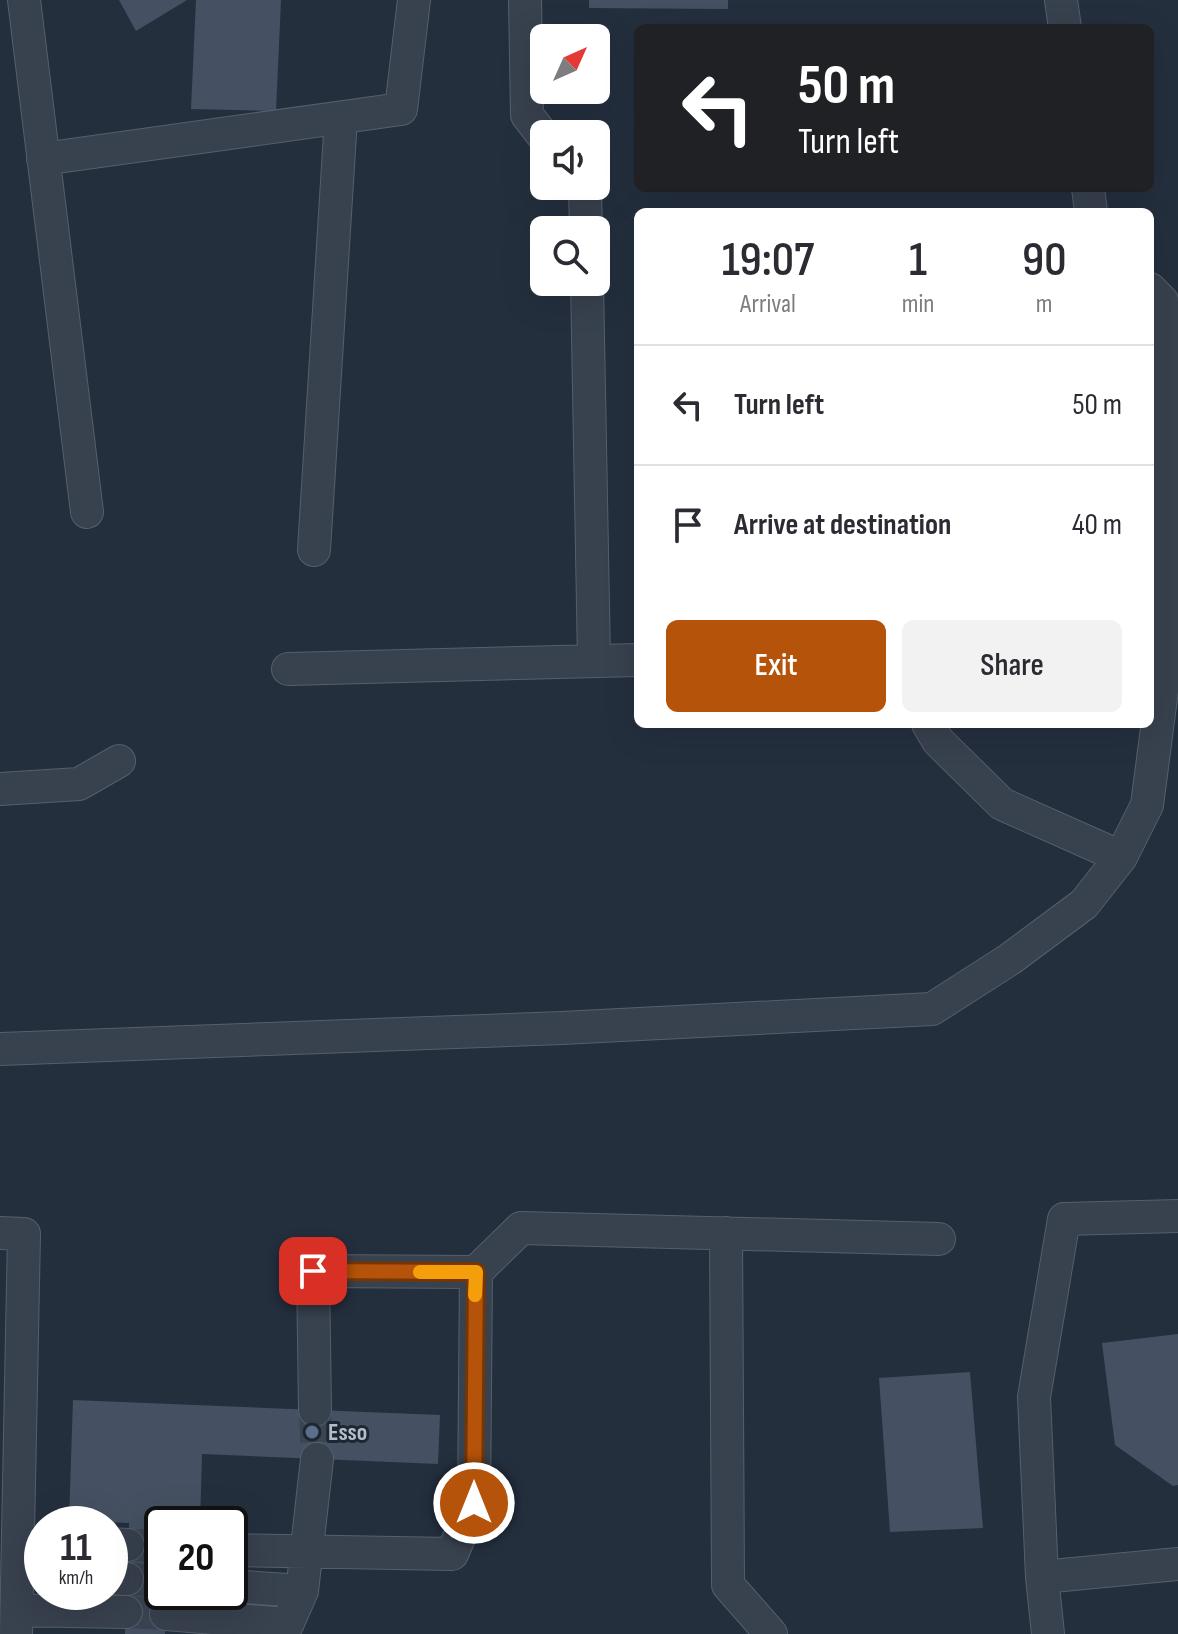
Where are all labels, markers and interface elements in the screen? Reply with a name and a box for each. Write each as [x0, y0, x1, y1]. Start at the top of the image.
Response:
north arrow [530, 24, 610, 104]
map controls [530, 24, 610, 296]
text: 50 m [798, 53, 895, 120]
icon: left [666, 56, 770, 160]
button: sound [530, 120, 610, 200]
text: Turn left [798, 121, 899, 164]
button: search [530, 216, 610, 296]
text: 19:07 [722, 232, 814, 289]
text: 1 [909, 232, 927, 289]
text: 90 [1022, 232, 1066, 289]
text: Arrival [740, 289, 796, 320]
text: min [902, 289, 934, 320]
text: m [1036, 289, 1053, 320]
icon: left [666, 383, 710, 427]
text: Turn left [734, 387, 824, 423]
text: 50 m [1073, 387, 1122, 423]
icon: arrive [666, 503, 710, 547]
text: Arrive at destination [734, 507, 951, 543]
text: 40 m [1072, 507, 1122, 543]
button: Exit [666, 620, 886, 712]
button: Share [902, 620, 1122, 712]
pin [279, 1237, 347, 1305]
icon: arrive [291, 1249, 335, 1293]
place label: Esso [328, 1418, 367, 1447]
marker: Esso [303, 1423, 321, 1441]
position arrow [432, 1461, 516, 1545]
speed limit sign: 20 [144, 1506, 248, 1610]
text: 11 [60, 1524, 92, 1572]
text: km/h [59, 1566, 93, 1590]

